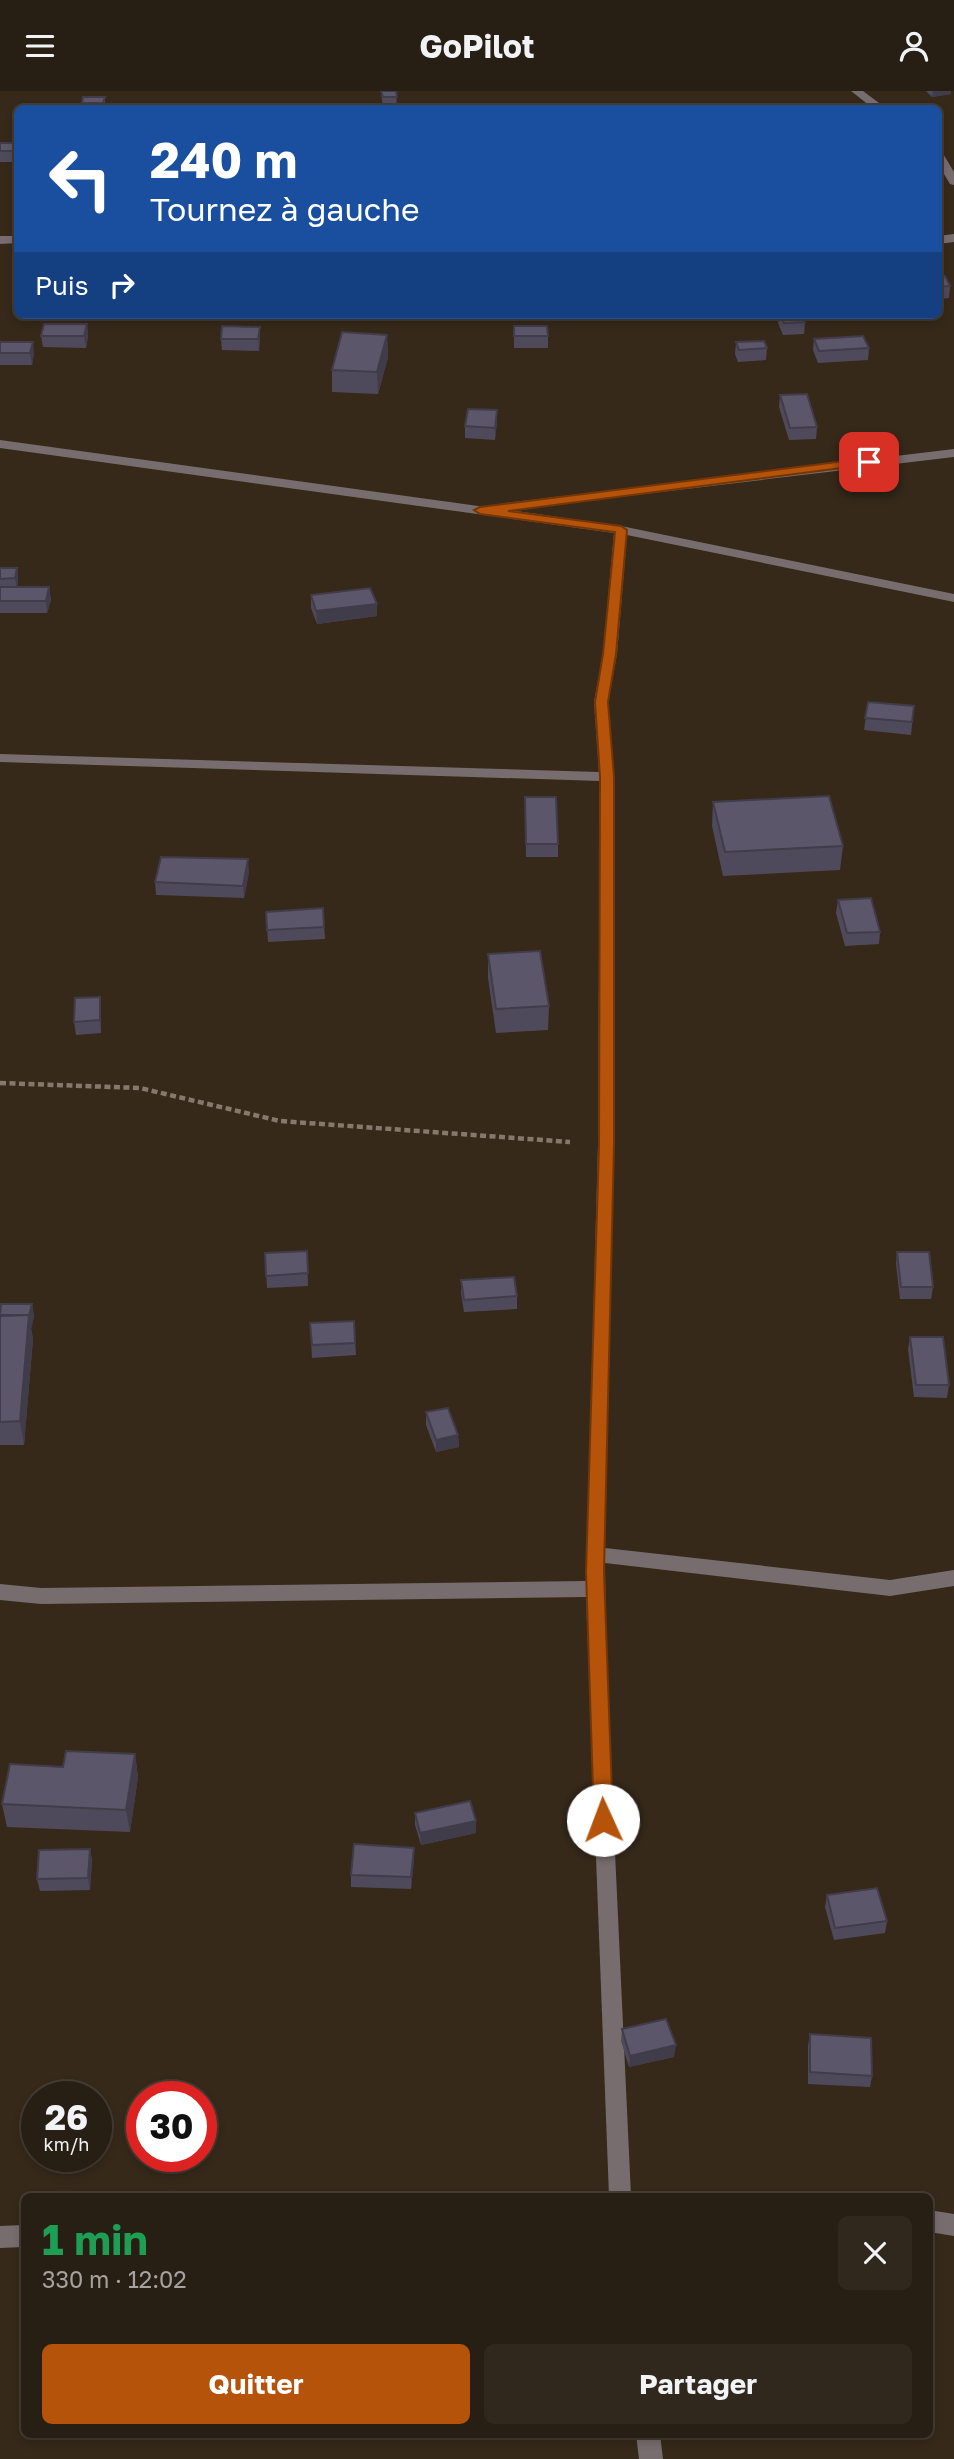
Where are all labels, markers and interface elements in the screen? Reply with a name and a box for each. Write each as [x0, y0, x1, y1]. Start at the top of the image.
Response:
icon: menu [21, 27, 59, 65]
text: GoPilot [419, 27, 535, 65]
icon: person [895, 27, 933, 65]
text: 240 m [150, 130, 298, 189]
icon: left [35, 133, 126, 224]
text: Tournez à gauche [150, 190, 419, 228]
icon: right [103, 266, 141, 304]
text: Puis [35, 270, 89, 301]
pin [839, 432, 899, 492]
icon: arrive [850, 443, 888, 481]
position arrow [566, 1783, 640, 1857]
speed limit sign: 30 [126, 2081, 217, 2172]
text: 26 [45, 2096, 88, 2138]
text: km/h [44, 2133, 89, 2155]
text: 1 min [42, 2214, 148, 2264]
button: close [838, 2216, 912, 2290]
text: 330 m · 12:02 [42, 2265, 187, 2293]
button: Quitter [42, 2344, 470, 2424]
button: Partager [484, 2344, 912, 2424]

